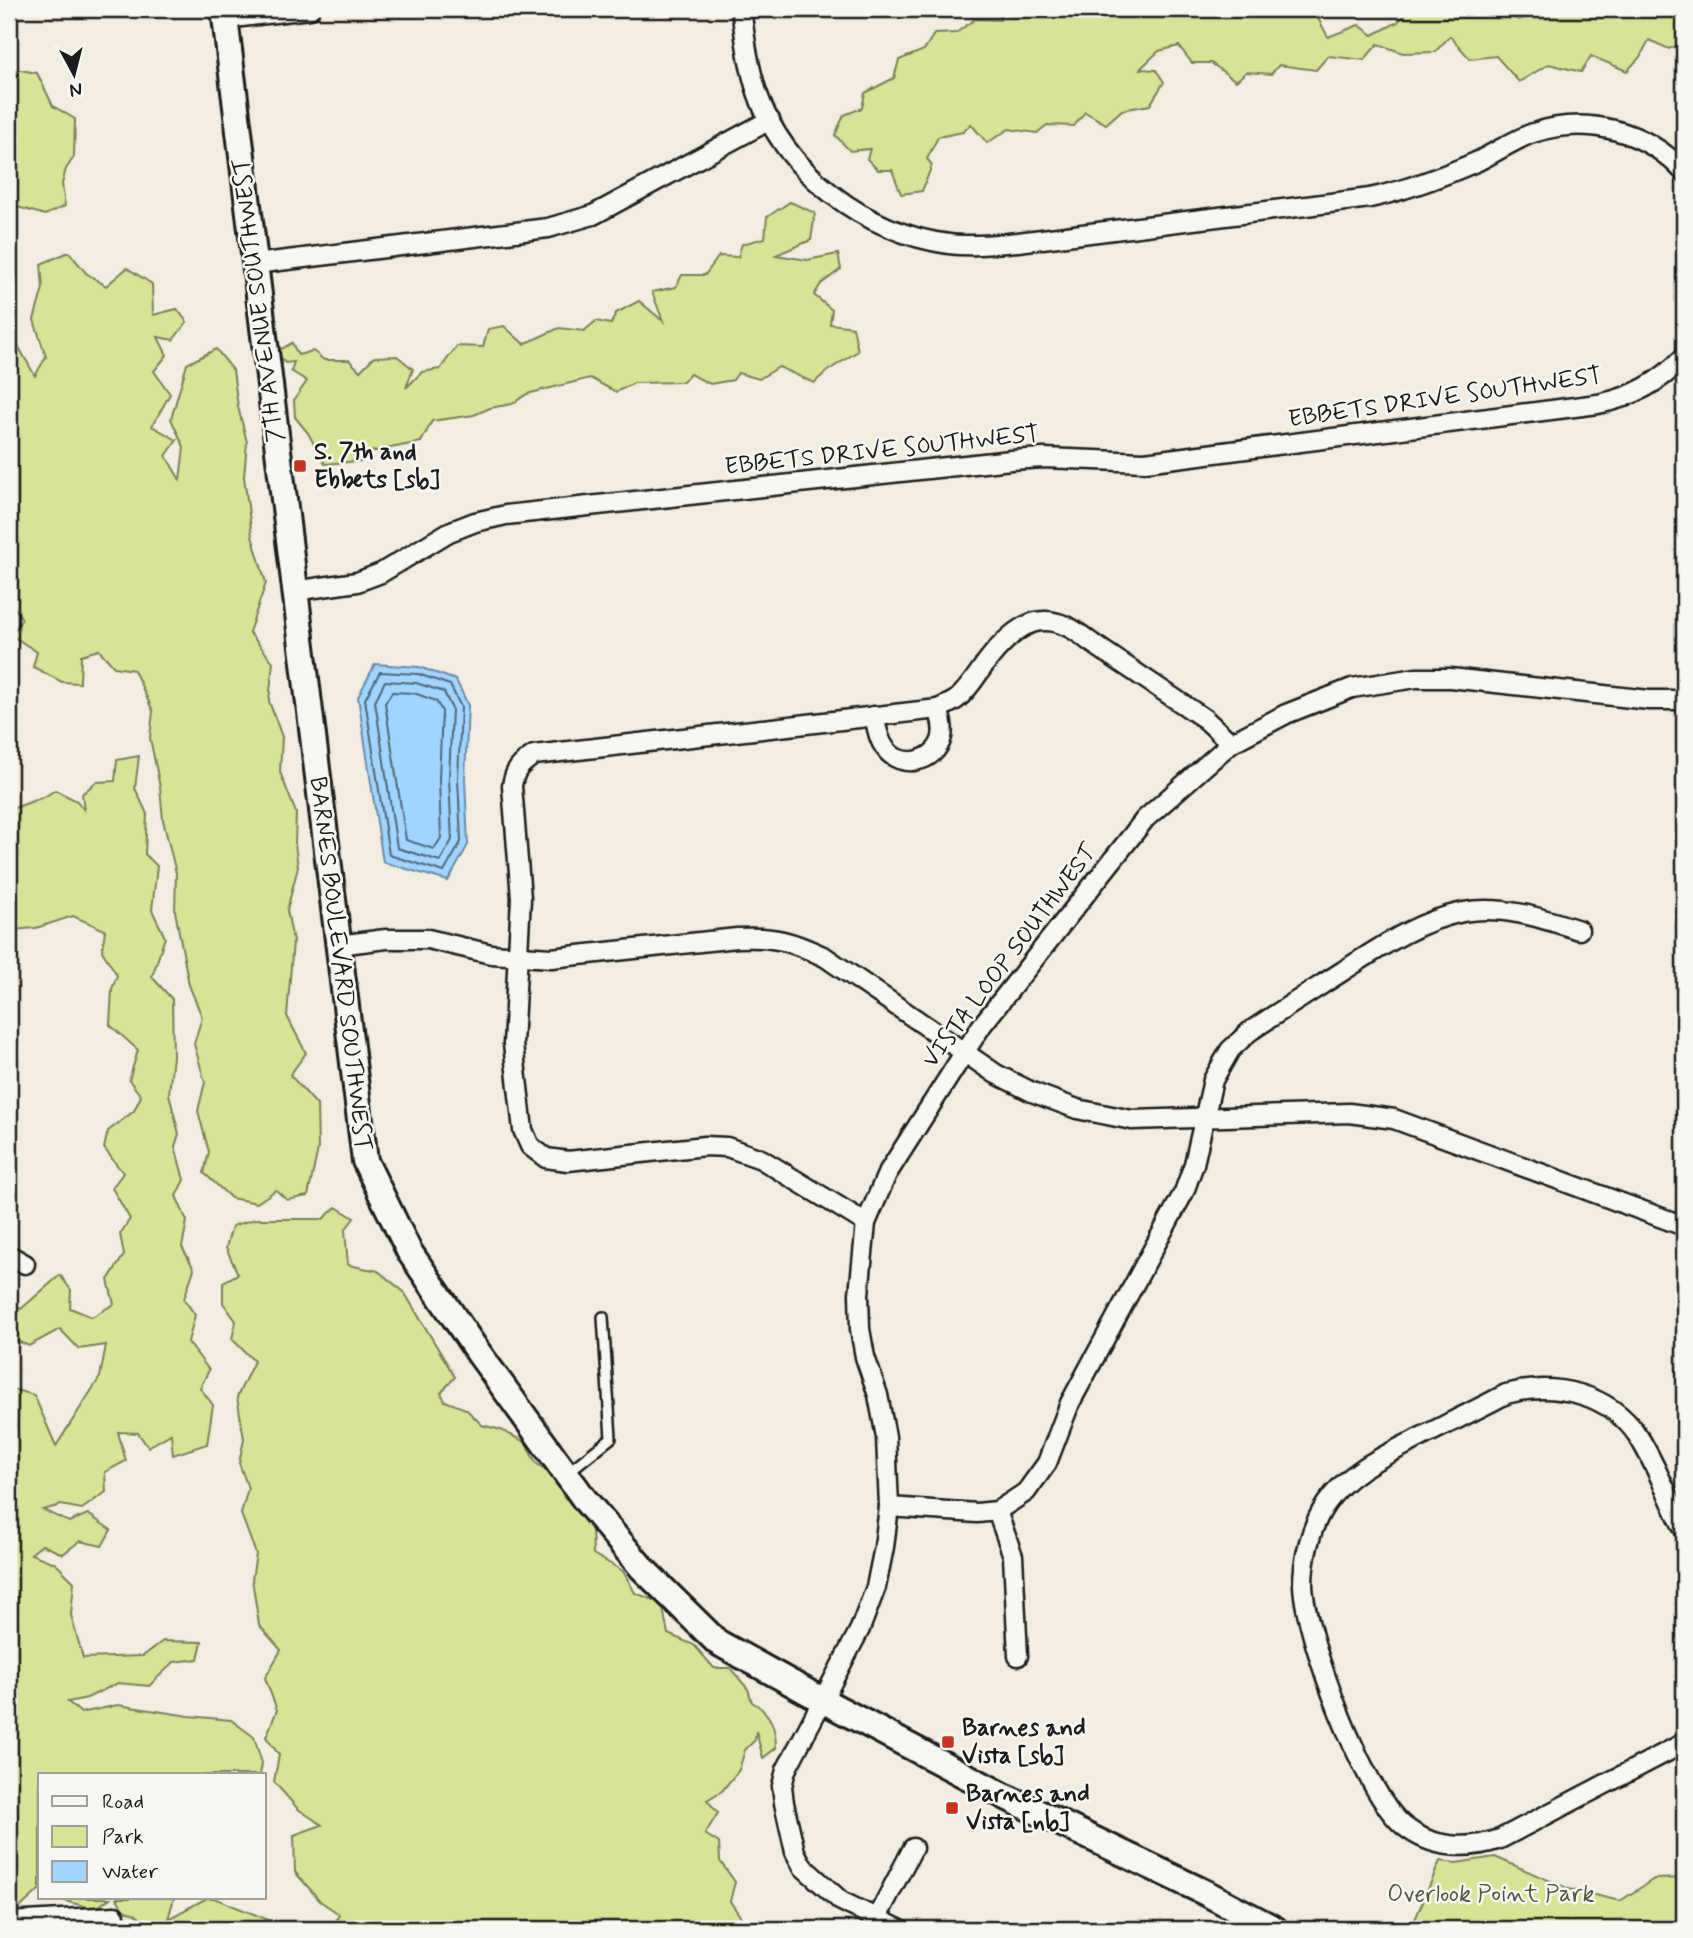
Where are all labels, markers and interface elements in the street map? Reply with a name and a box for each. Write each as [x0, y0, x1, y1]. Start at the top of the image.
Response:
north arrow [38, 38, 108, 108]
text: N [68, 76, 84, 103]
street label: 7TH AVENUE SOUTHWEST [226, 156, 292, 444]
street label: EBBETS DRIVE SOUTHWEST [1286, 361, 1604, 435]
street label: EBBETS DRIVE SOUTHWEST [723, 419, 1041, 483]
place label: S. 7th and Ebbets [sb] [314, 437, 440, 496]
marker: S. 7th and Ebbets [sb] [292, 458, 308, 474]
street label: BARNES BOULEVARD SOUTHWEST [302, 775, 378, 1153]
street label: VISTA LOOP SOUTHWEST [916, 837, 1105, 1074]
place label: Barnes and Vista [sb] [962, 1713, 1086, 1772]
marker: Barnes and Vista [sb] [940, 1734, 956, 1750]
legend [38, 1773, 266, 1899]
place label: Barnes and Vista [nb] [966, 1779, 1090, 1838]
text: Road [102, 1788, 144, 1816]
marker: Barnes and Vista [nb] [944, 1800, 960, 1816]
text: Park [102, 1823, 144, 1851]
text: Water [102, 1858, 158, 1886]
park label: Overlook Point Park [1387, 1879, 1595, 1910]

